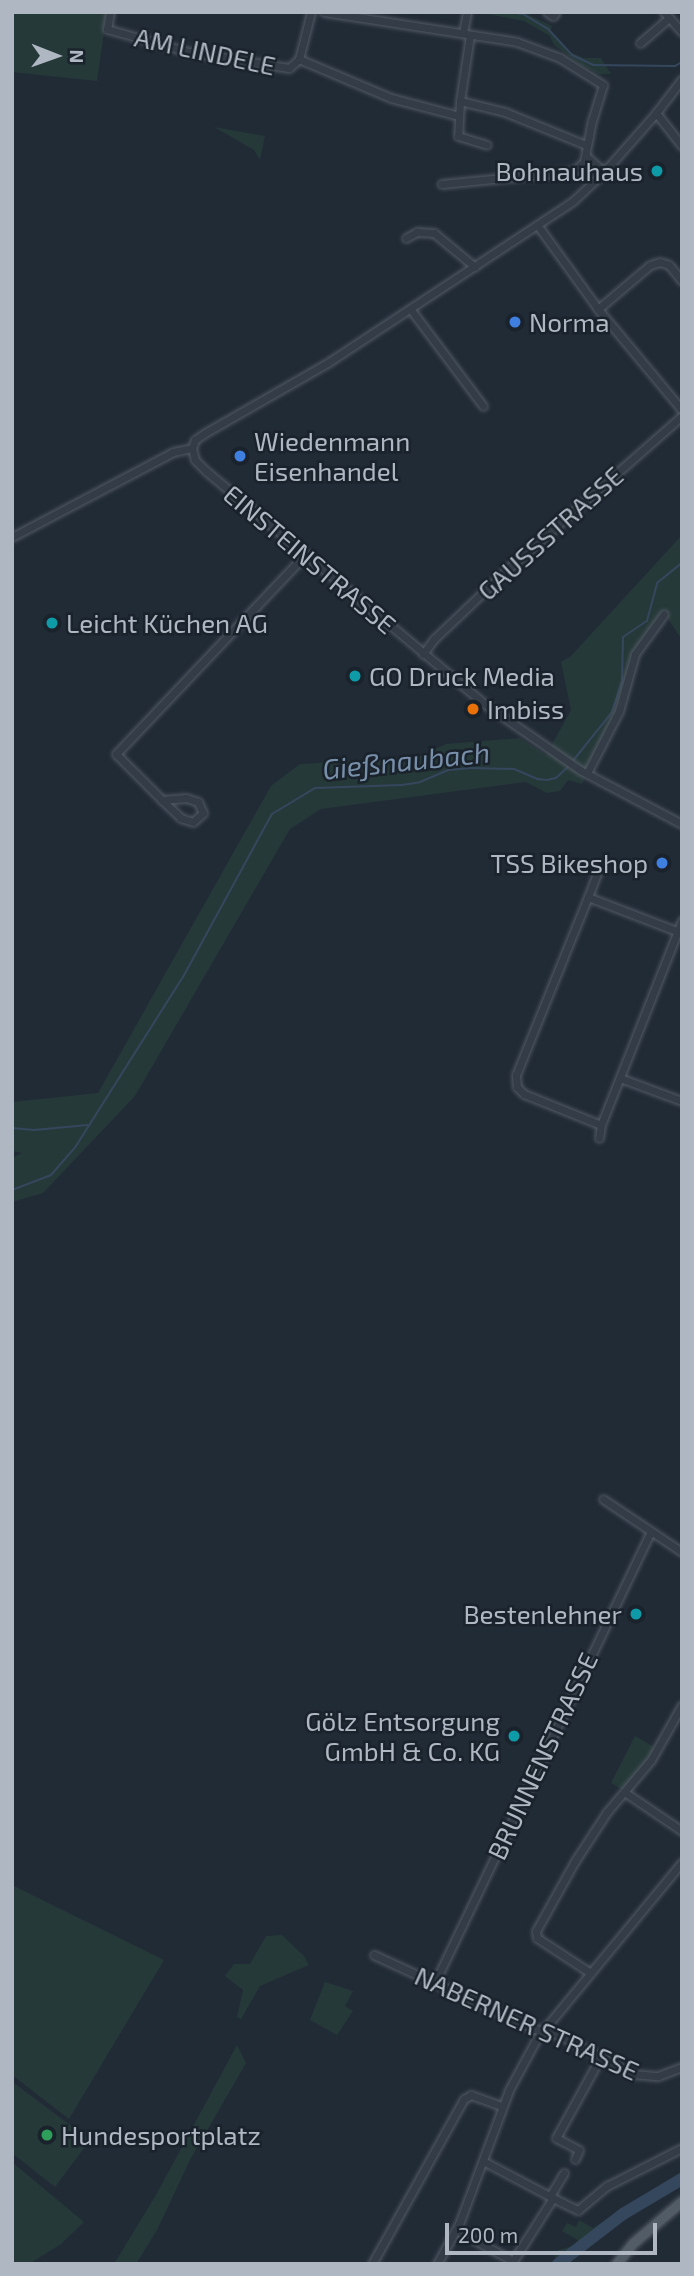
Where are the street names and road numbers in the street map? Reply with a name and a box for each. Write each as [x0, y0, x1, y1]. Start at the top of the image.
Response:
street label: AM LINDELE [132, 21, 278, 81]
street label: GAUSSSTRASSE [471, 460, 629, 606]
street label: EINSTEINSTRASSE [218, 478, 402, 640]
street label: BRUNNENSTRASSE [480, 1648, 604, 1864]
street label: NABERNER STRASSE [410, 1960, 644, 2086]

